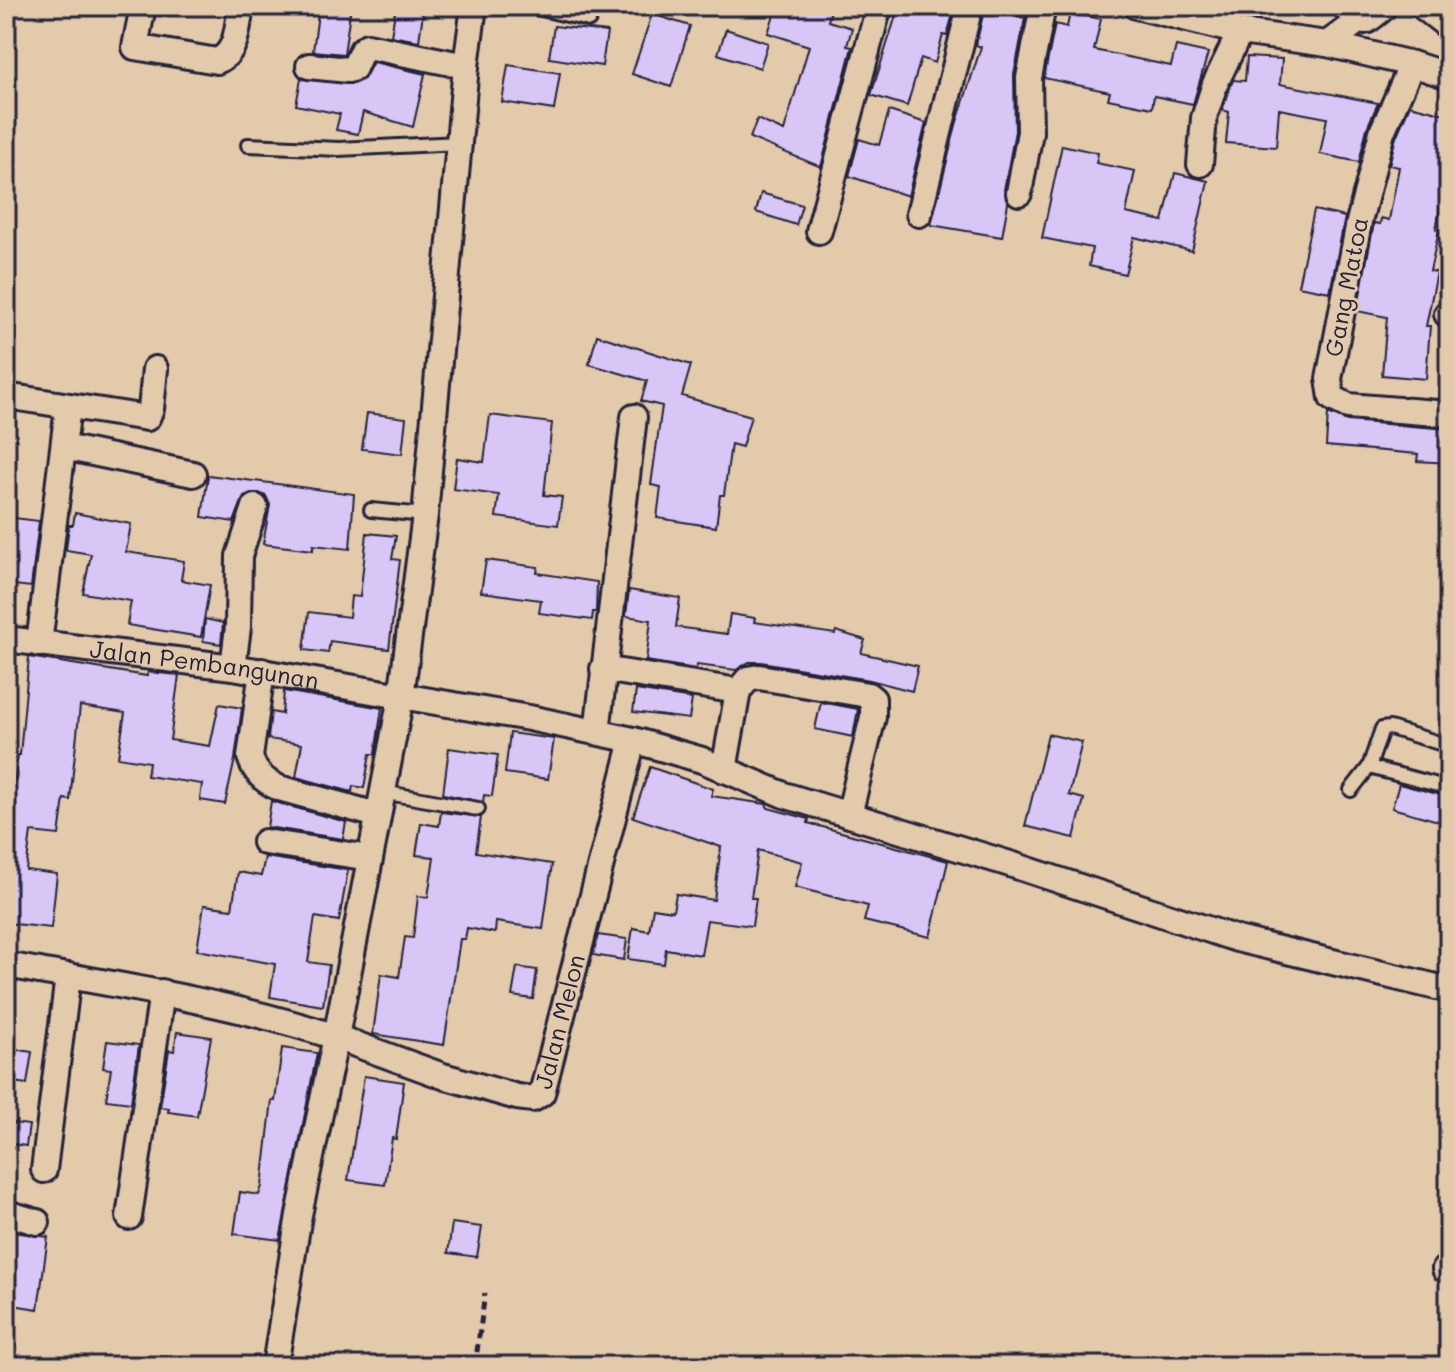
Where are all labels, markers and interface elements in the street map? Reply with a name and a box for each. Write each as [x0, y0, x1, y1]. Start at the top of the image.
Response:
street label: Gang Matoa [1317, 214, 1374, 359]
street label: Jalan Pembangunan [88, 632, 321, 696]
street label: Jalan Melon [527, 951, 591, 1092]

